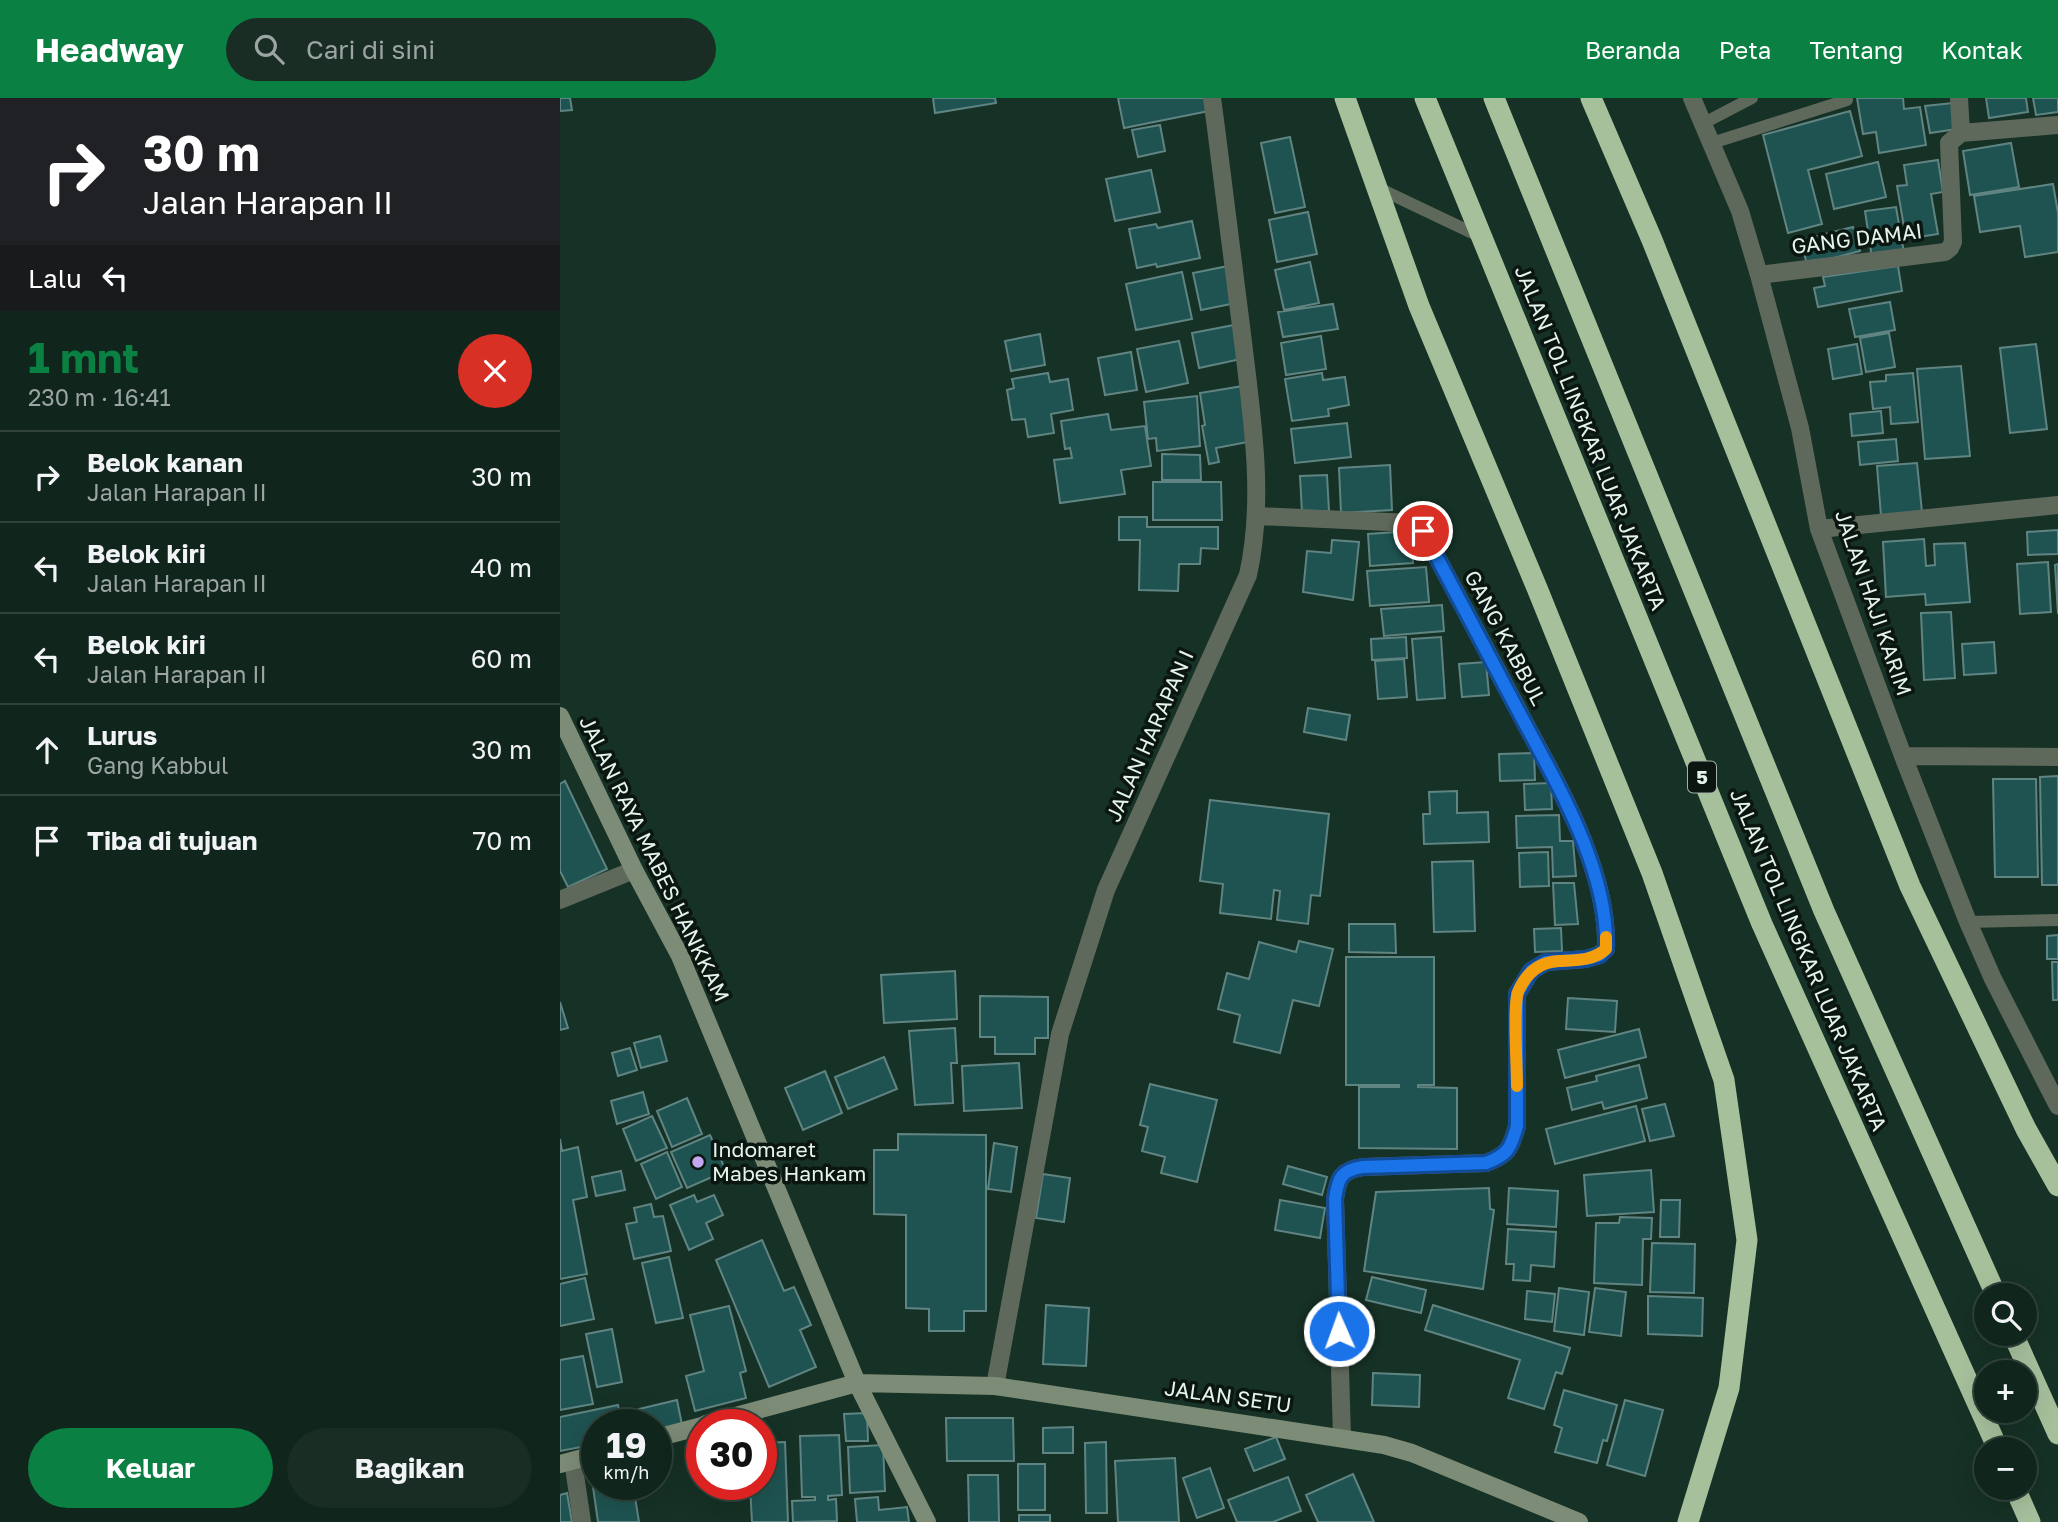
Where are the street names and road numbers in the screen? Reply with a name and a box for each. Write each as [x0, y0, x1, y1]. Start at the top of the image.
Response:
street label: GANG DAMAI [1790, 217, 1924, 259]
street label: JALAN TOL LINGKAR LUAR JAKARTA [1510, 262, 1672, 614]
street label: JALAN HAJI KARIM [1830, 506, 1918, 699]
street label: GANG KABBUL [1459, 566, 1552, 709]
street label: JALAN HARAPAN I [1100, 646, 1199, 826]
street label: JALAN RAYA MABES HANKKAM [574, 711, 736, 1006]
road number: 5 [1688, 762, 1716, 792]
street label: JALAN TOL LINGKAR LUAR JAKARTA [1725, 785, 1893, 1135]
street label: JALAN SETU [1163, 1374, 1293, 1418]

